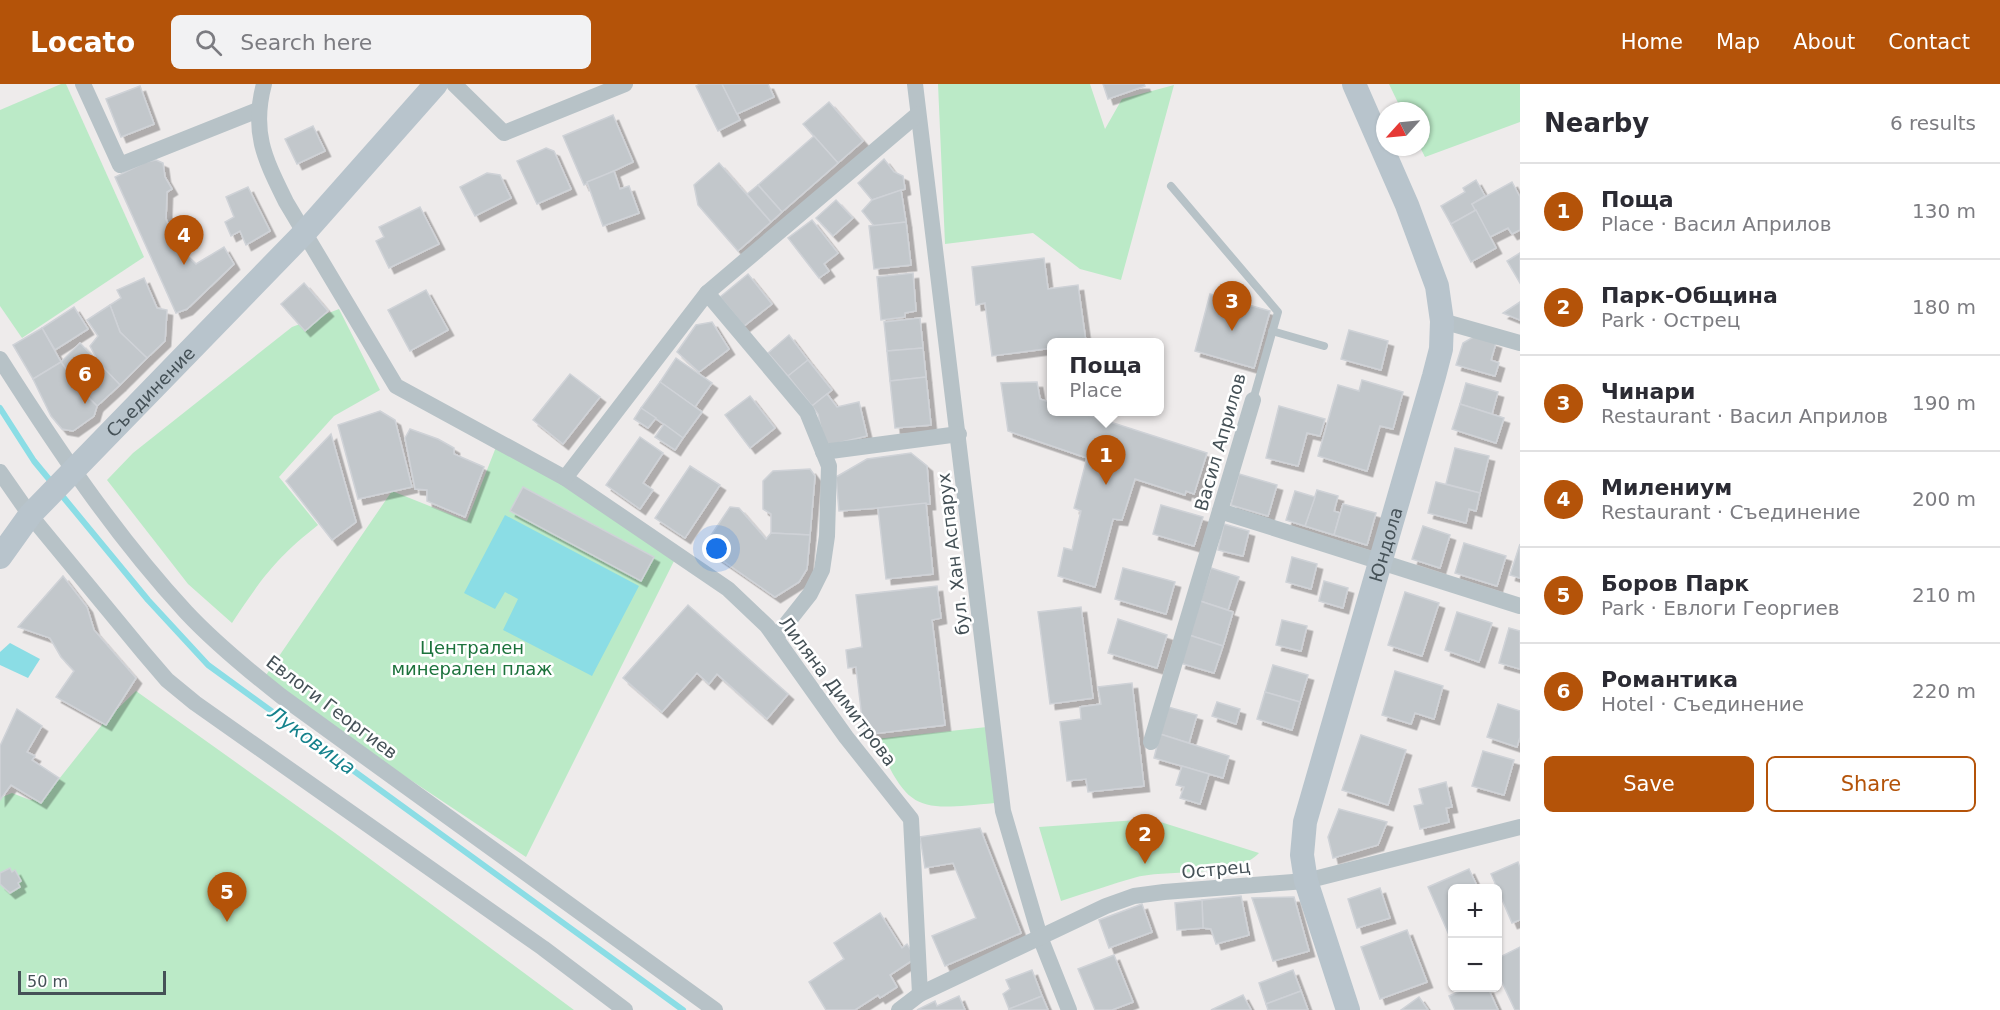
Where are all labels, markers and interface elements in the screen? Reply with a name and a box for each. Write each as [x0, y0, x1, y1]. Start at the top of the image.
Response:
search box [171, 15, 591, 69]
text: Locato [30, 26, 135, 59]
icon: search [192, 26, 225, 59]
text: Search here [240, 30, 372, 55]
text: Home [1621, 30, 1683, 54]
text: Map [1716, 30, 1760, 54]
text: About [1793, 30, 1855, 54]
text: Contact [1888, 30, 1970, 54]
north arrow [1376, 102, 1430, 156]
text: Nearby [1544, 108, 1649, 138]
text: 6 results [1890, 111, 1976, 135]
text: Поща [1601, 187, 1674, 212]
text: 1 [1557, 199, 1570, 223]
text: 130 m [1912, 199, 1976, 223]
text: Place · Васил Априлов [1601, 212, 1832, 236]
pin: 4 [164, 216, 204, 265]
pin: 3 [1212, 282, 1252, 331]
text: Парк-Община [1601, 283, 1778, 308]
text: 2 [1557, 295, 1570, 319]
text: 180 m [1912, 295, 1976, 319]
text: Park · Острец [1601, 308, 1740, 332]
popup [1047, 338, 1164, 416]
street label: Съединение [102, 342, 199, 441]
text: Поща [1069, 353, 1142, 378]
pin: 6 [66, 354, 104, 404]
street label: Васил Априлов [1190, 371, 1250, 513]
text: Place [1069, 378, 1122, 402]
text: Чинари [1601, 379, 1695, 404]
text: 3 [1557, 391, 1570, 415]
text: 190 m [1912, 391, 1976, 415]
text: Restaurant · Васил Априлов [1601, 404, 1888, 428]
pin: 1 [1086, 436, 1126, 485]
street label: бул. Хан Аспарух [933, 471, 973, 636]
text: Милениум [1601, 475, 1732, 500]
text: 4 [1557, 487, 1570, 511]
text: 200 m [1912, 487, 1976, 511]
text: Restaurant · Съединение [1601, 500, 1861, 524]
street label: Юндола [1364, 504, 1406, 584]
your location [702, 534, 731, 563]
text: Боров Парк [1601, 571, 1749, 596]
text: 5 [1557, 583, 1570, 607]
text: 210 m [1912, 583, 1976, 607]
text: Park · Евлоги Георгиев [1601, 596, 1840, 620]
street label: Лиляна Димитрова [775, 612, 901, 770]
park label: Централен минерален плаж [391, 637, 553, 679]
street label: Евлоги Георгиев [262, 651, 402, 763]
text: Романтика [1601, 667, 1738, 692]
text: 6 [1557, 679, 1570, 703]
text: 220 m [1912, 679, 1976, 703]
text: Hotel · Съединение [1601, 692, 1804, 716]
water label: Луковица [263, 700, 360, 780]
button: Save [1544, 756, 1754, 812]
button: Share [1766, 756, 1976, 812]
pin: 2 [1126, 814, 1164, 864]
street label: Острец [1181, 856, 1251, 882]
pin: 5 [208, 872, 246, 922]
map controls [1448, 884, 1502, 992]
button: + [1448, 884, 1502, 938]
button: − [1448, 938, 1502, 992]
scale bar [18, 968, 166, 996]
text: 50 m [27, 972, 68, 991]

